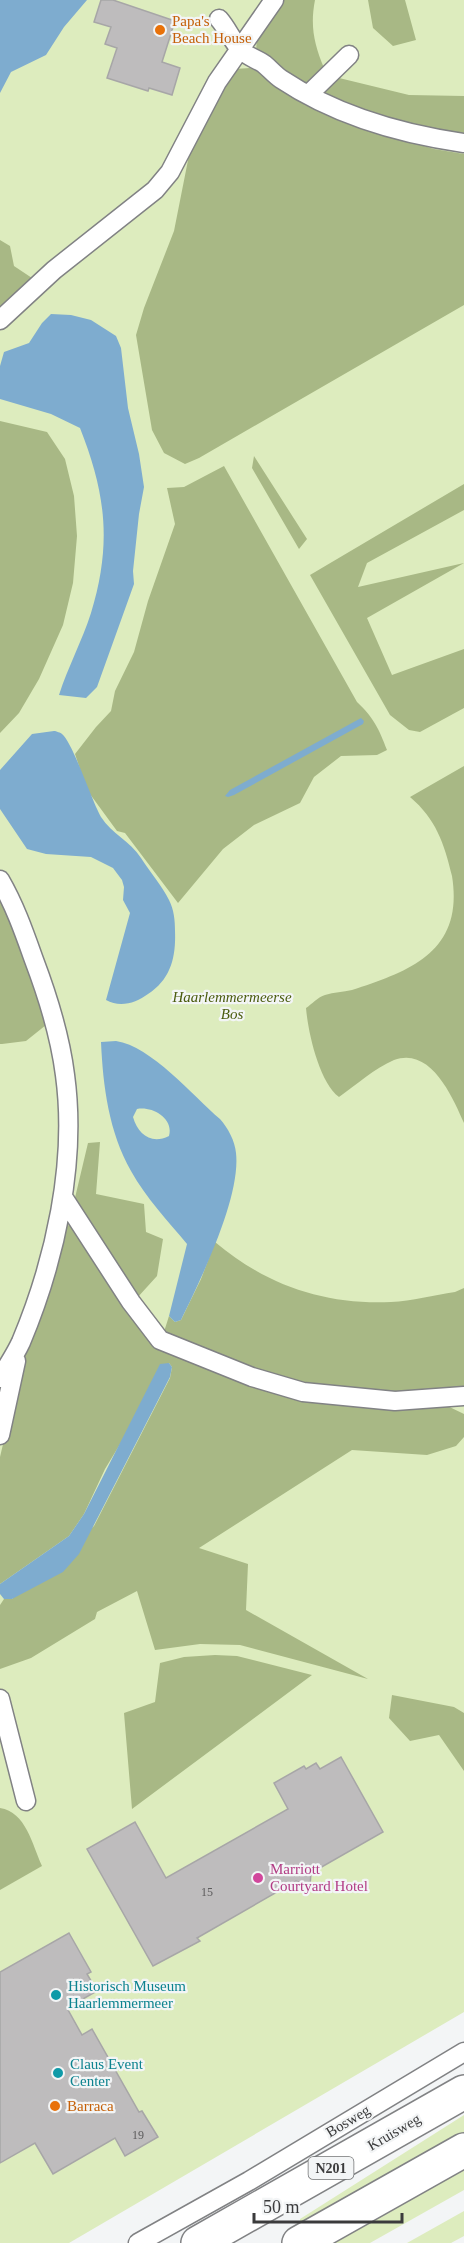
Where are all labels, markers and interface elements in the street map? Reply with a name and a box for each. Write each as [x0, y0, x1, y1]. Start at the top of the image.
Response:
place label: Papa's Beach House [172, 13, 252, 46]
marker: Papa's Beach House [153, 23, 167, 37]
park label: Haarlemmermeerse Bos [171, 989, 292, 1022]
place label: Marriott Courtyard Hotel [270, 1861, 368, 1894]
marker: Marriott Courtyard Hotel [251, 1871, 265, 1885]
house number: 15 [201, 1885, 213, 1899]
place label: Historisch Museum Haarlemmermeer [68, 1978, 186, 2011]
marker: Historisch Museum Haarlemmermeer [49, 1988, 63, 2002]
place label: Claus Event Center [70, 2056, 144, 2089]
marker: Claus Event Center [51, 2066, 65, 2080]
place label: Barraca [67, 2098, 114, 2114]
marker: Barraca [48, 2099, 62, 2113]
street label: Bosweg [323, 2101, 373, 2140]
street label: Kruisweg [365, 2110, 424, 2154]
house number: 19 [132, 2128, 144, 2142]
road number: N201 [308, 2157, 354, 2179]
scale bar [254, 2186, 402, 2224]
text: 50 m [263, 2197, 300, 2217]

